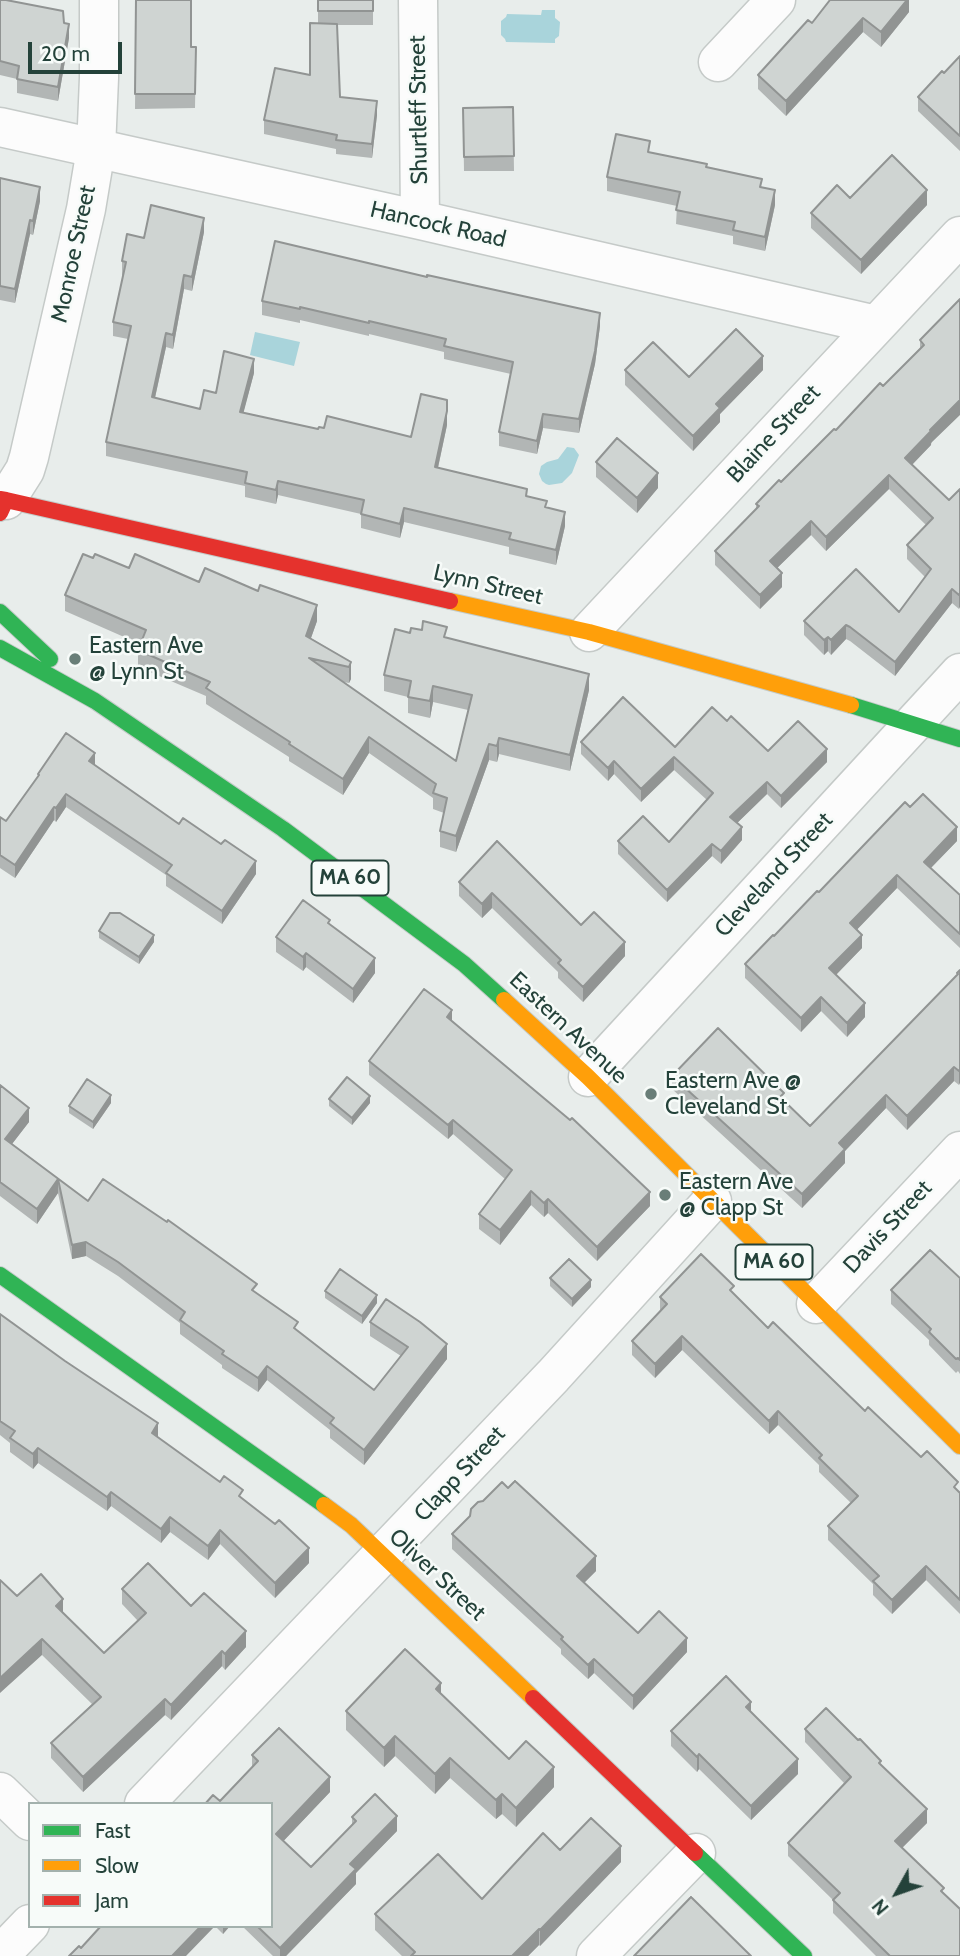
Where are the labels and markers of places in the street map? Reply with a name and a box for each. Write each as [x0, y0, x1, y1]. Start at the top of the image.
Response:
place label: Eastern Ave @ Lynn St [89, 632, 203, 686]
marker: Eastern Ave @ Lynn St [67, 651, 83, 667]
place label: Eastern Ave @ Cleveland St [665, 1067, 801, 1121]
marker: Eastern Ave @ Cleveland St [643, 1086, 659, 1102]
place label: Eastern Ave @ Clapp St [679, 1168, 793, 1222]
marker: Eastern Ave @ Clapp St [657, 1187, 673, 1203]

